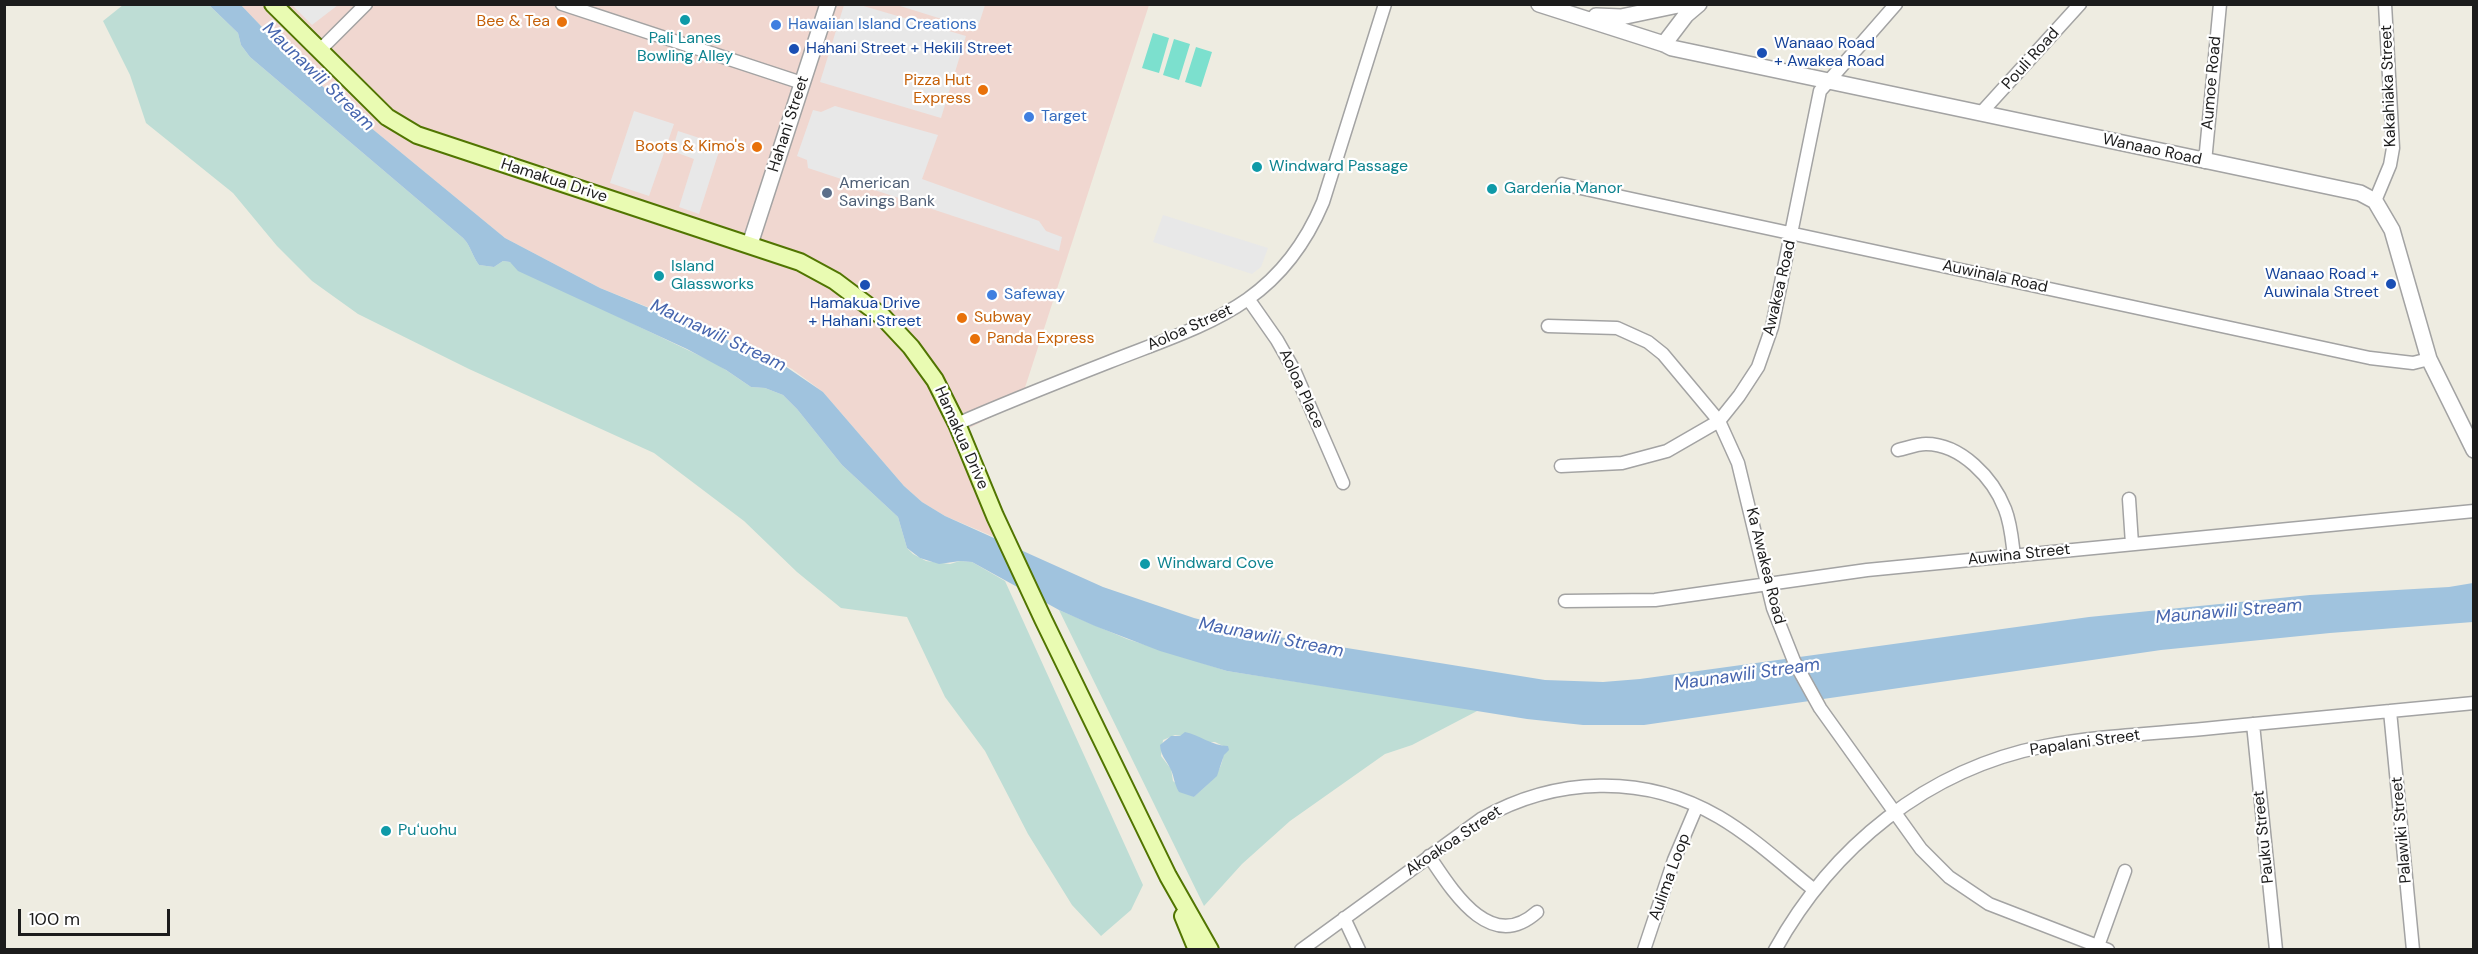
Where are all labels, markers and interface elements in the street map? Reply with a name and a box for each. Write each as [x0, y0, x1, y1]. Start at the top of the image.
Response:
place label: Bee & Tea [477, 12, 550, 32]
marker: Pali Lanes Bowling Alley [678, 13, 692, 27]
marker: Bee & Tea [555, 15, 569, 29]
place label: Hawaiian Island Creations [788, 15, 977, 35]
water label: Maunawili Stream [258, 18, 378, 136]
marker: Hawaiian Island Creations [769, 18, 783, 32]
street label: Pouli Road [1998, 24, 2064, 94]
street label: Kakahiaka Street [2377, 24, 2401, 148]
place label: Pali Lanes Bowling Alley [637, 29, 733, 67]
place label: Wanaao Road + Awakea Road [1774, 34, 1884, 72]
street label: Aumoe Road [2198, 35, 2226, 131]
place label: Hahani Street + Hekili Street [806, 39, 1012, 59]
marker: Hahani Street + Hekili Street [787, 42, 801, 56]
marker: Wanaao Road + Awakea Road [1755, 46, 1769, 60]
place label: Pizza Hut Express [904, 71, 971, 109]
street label: Hahani Street [764, 73, 814, 175]
marker: Pizza Hut Express [976, 83, 990, 97]
place label: Target [1041, 107, 1087, 127]
marker: Target [1022, 110, 1036, 124]
street label: Wanaao Road [2101, 130, 2203, 170]
place label: Boots & Kimo's [635, 137, 745, 157]
marker: Boots & Kimo's [750, 140, 764, 154]
street label: Hamakua Drive [498, 155, 610, 207]
place label: Windward Passage [1269, 157, 1408, 177]
marker: Windward Passage [1250, 160, 1264, 174]
place label: American Savings Bank [839, 174, 935, 212]
place label: Gardenia Manor [1504, 179, 1622, 199]
marker: Gardenia Manor [1485, 182, 1499, 196]
marker: American Savings Bank [820, 186, 834, 200]
street label: Awakea Road [1760, 238, 1800, 338]
street label: Auwinala Road [1941, 256, 2049, 298]
place label: Island Glassworks [671, 257, 754, 295]
place label: Wanaao Road + Auwinala Street [2264, 265, 2379, 303]
marker: Island Glassworks [652, 269, 666, 283]
marker: Wanaao Road + Auwinala Street [2384, 277, 2398, 291]
marker: Hamakua Drive + Hahani Street [858, 278, 872, 292]
place label: Safeway [1004, 285, 1065, 305]
marker: Safeway [985, 288, 999, 302]
place label: Hamakua Drive + Hahani Street [808, 294, 922, 332]
water label: Maunawili Stream [647, 295, 789, 377]
street label: Aoloa Street [1145, 301, 1235, 355]
place label: Subway [974, 308, 1031, 328]
marker: Subway [955, 311, 969, 325]
place label: Panda Express [987, 329, 1095, 349]
marker: Panda Express [968, 332, 982, 346]
street label: Aoloa Place [1274, 346, 1328, 432]
street label: Hamakua Drive [930, 384, 992, 492]
street label: Ka Awakea Road [1741, 506, 1789, 626]
street label: Auwina Street [1967, 540, 2071, 570]
place label: Windward Cove [1157, 554, 1274, 574]
marker: Windward Cove [1138, 557, 1152, 571]
water label: Maunawili Stream [2155, 595, 2303, 629]
water label: Maunawili Stream [1197, 613, 1345, 663]
water label: Maunawili Stream [1673, 654, 1821, 696]
street label: Papalani Street [2029, 726, 2141, 760]
street label: Palawiki Street [2388, 776, 2416, 884]
street label: Pauku Street [2250, 789, 2278, 885]
street label: Akoakoa Street [1402, 802, 1506, 880]
place label: Puʻuohu [398, 821, 457, 841]
marker: Puʻuohu [379, 824, 393, 838]
street label: Aulima Loop [1645, 831, 1695, 923]
scale bar [21, 897, 172, 935]
text: 100 m [29, 907, 80, 931]

